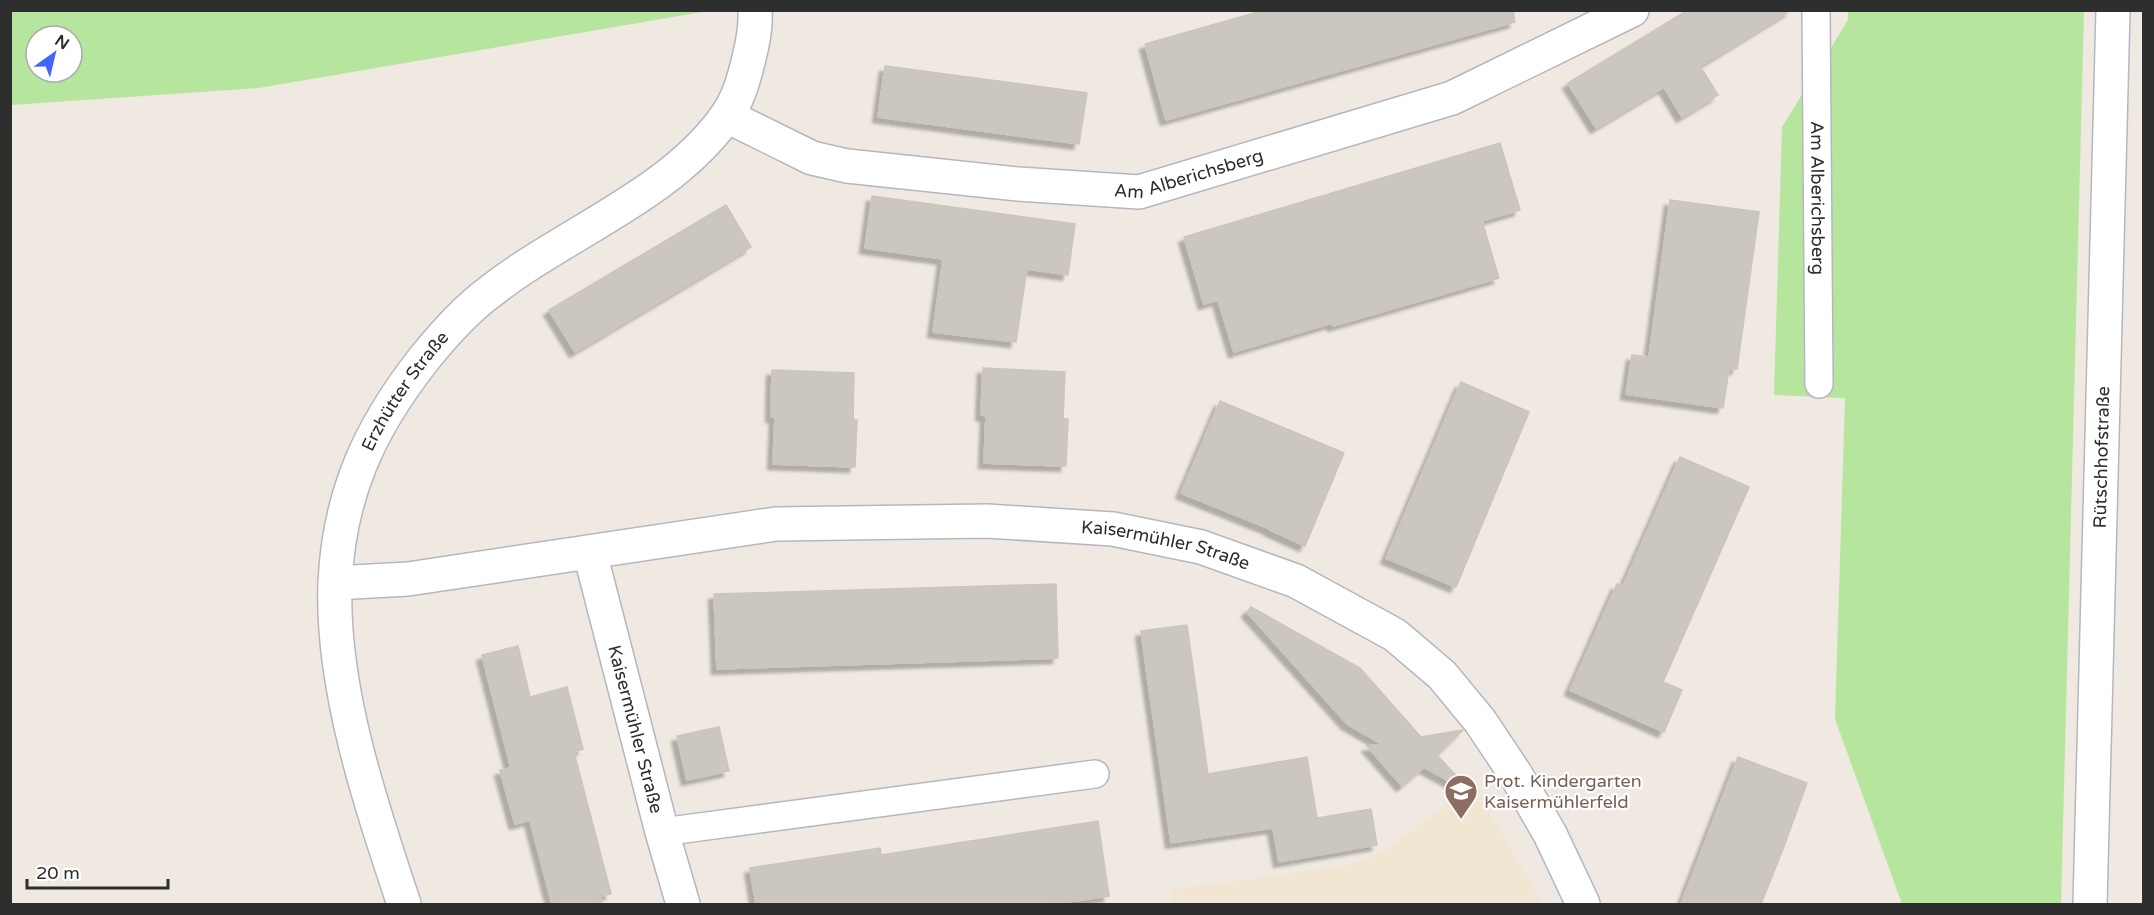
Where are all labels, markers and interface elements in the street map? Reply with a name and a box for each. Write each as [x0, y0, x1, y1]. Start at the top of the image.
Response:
north arrow [24, 24, 84, 84]
text: N [51, 31, 73, 54]
street label: Am Alberichsberg [1806, 121, 1829, 275]
street label: Am Alberichsberg [1113, 144, 1266, 203]
street label: Erzhütter Straße [357, 327, 453, 455]
street label: Rütschhofstraße [2089, 386, 2114, 529]
street label: Kaisermühler Straße [1080, 516, 1253, 575]
street label: Kaisermühler Straße [603, 643, 668, 816]
place label: Prot. Kindergarten Kaisermühlerfeld [1484, 770, 1642, 813]
school or university icon: Prot. Kindergarten Kaisermühlerfeld [1443, 773, 1479, 820]
scale bar [27, 852, 168, 890]
text: 20 m [36, 862, 80, 884]

